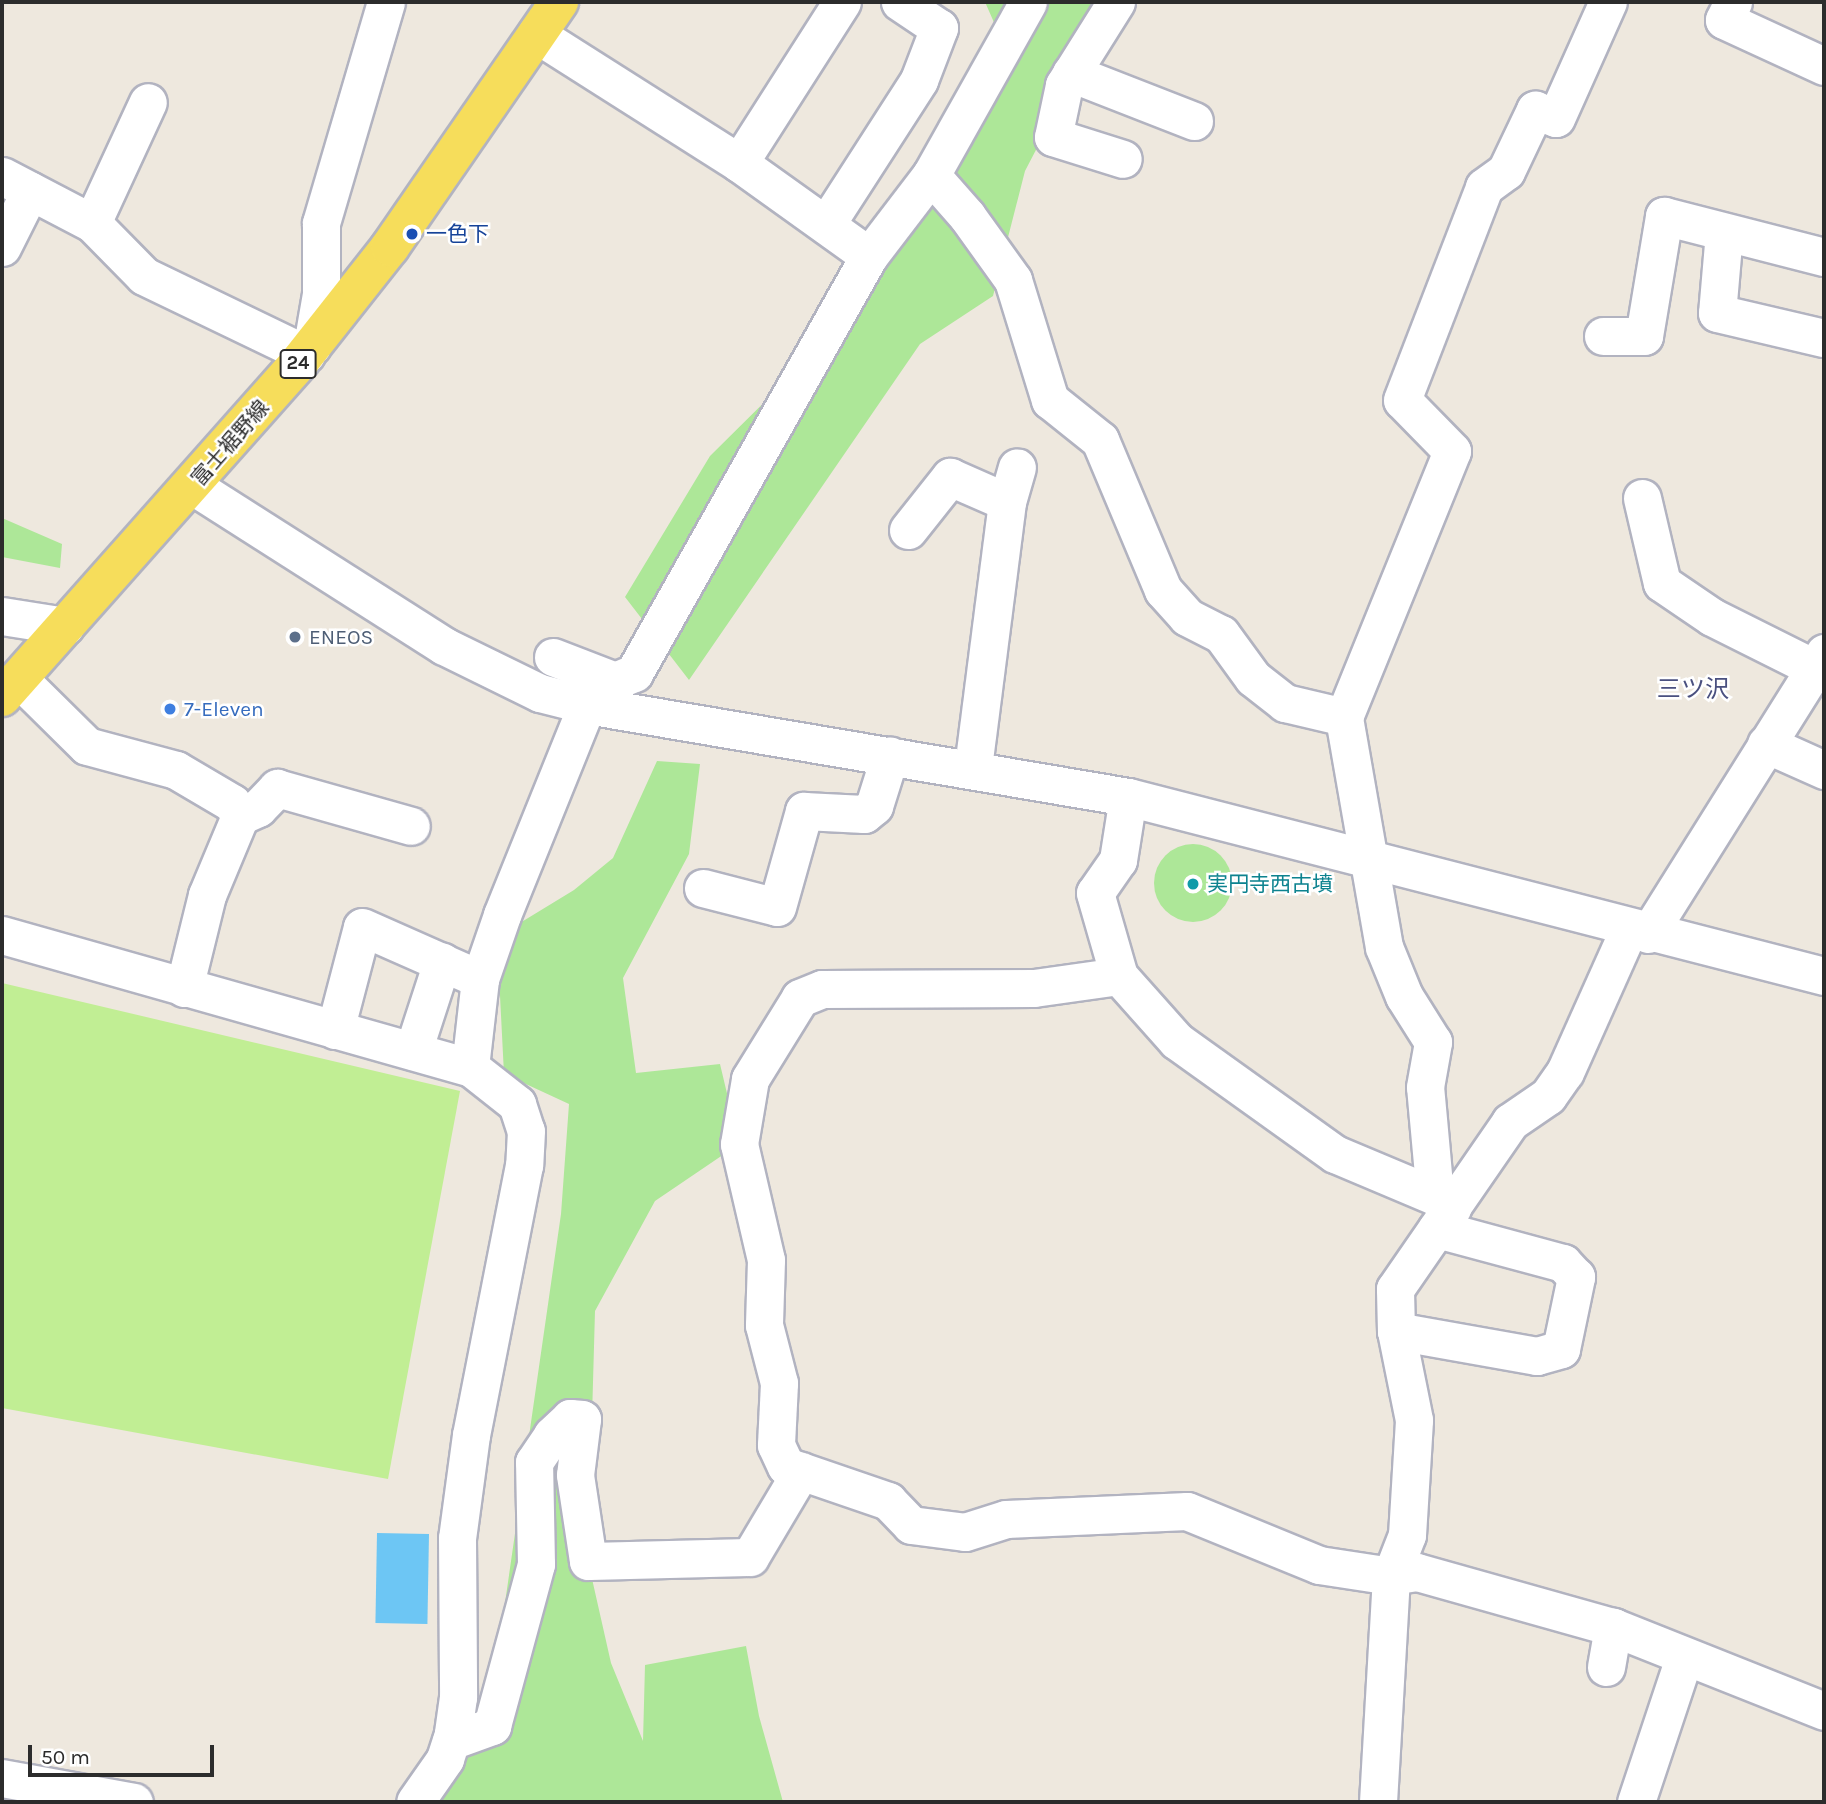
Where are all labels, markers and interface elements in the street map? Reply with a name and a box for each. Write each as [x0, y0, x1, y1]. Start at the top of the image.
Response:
place label: 一色下 [426, 221, 489, 247]
marker: 一色下 [404, 226, 420, 242]
road number: 24 [279, 348, 317, 380]
street label: 富士裾野線 [186, 395, 274, 491]
place label: ENEOS [309, 624, 373, 650]
marker: ENEOS [287, 629, 303, 645]
district label: 三ツ沢 [1657, 676, 1729, 704]
place label: 7-Eleven [184, 696, 264, 722]
marker: 7-Eleven [162, 701, 178, 717]
place label: 実円寺西古墳 [1207, 871, 1333, 897]
marker: 実円寺西古墳 [1185, 876, 1201, 892]
scale bar [32, 1730, 217, 1774]
text: 50 m [41, 1745, 90, 1769]

